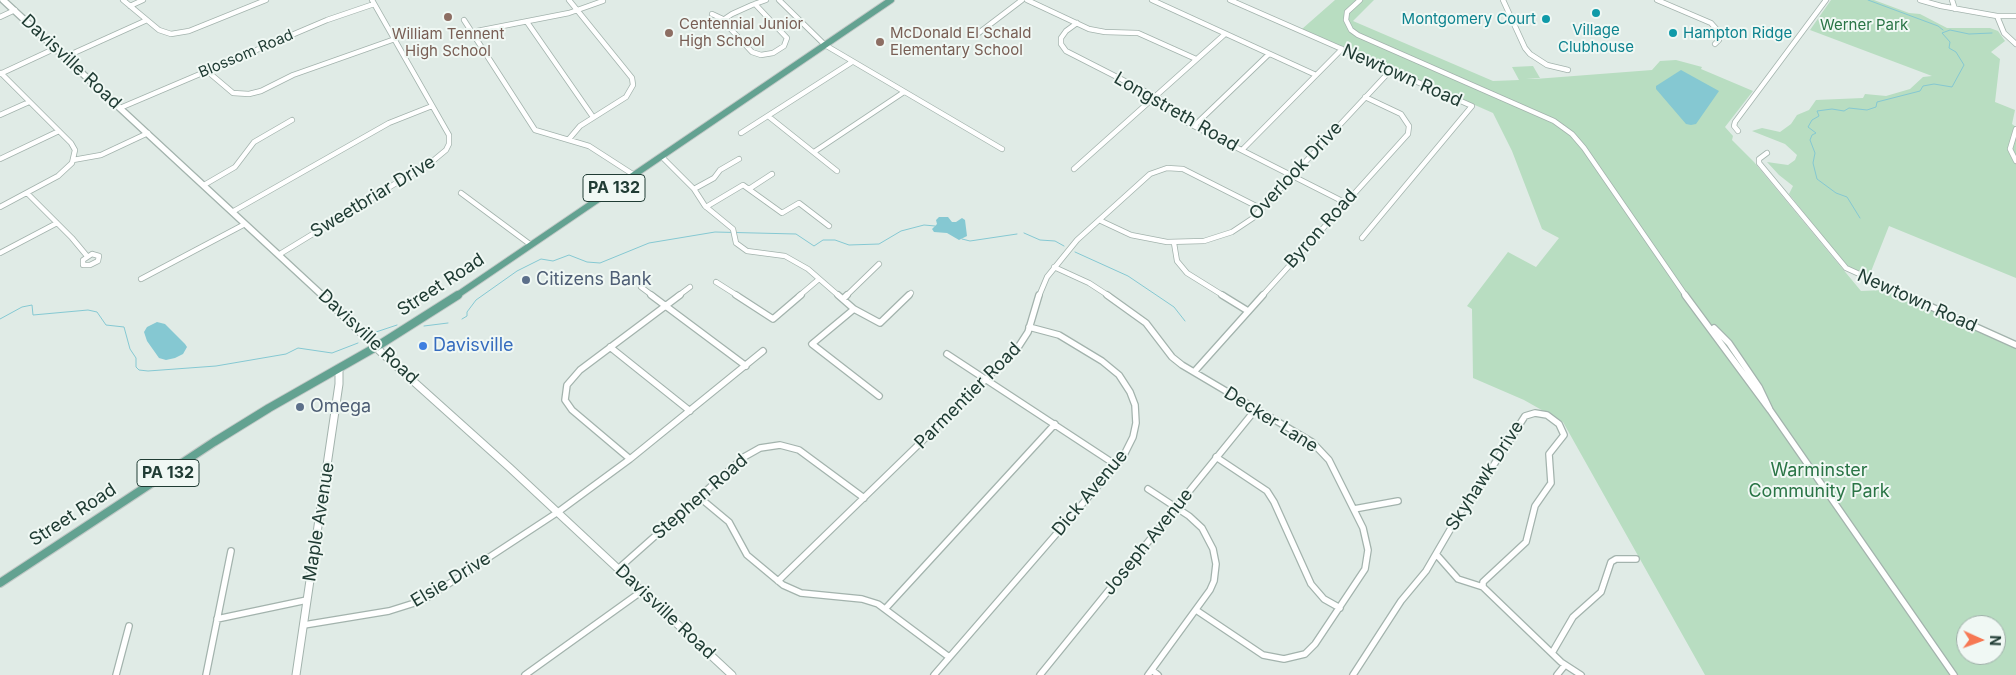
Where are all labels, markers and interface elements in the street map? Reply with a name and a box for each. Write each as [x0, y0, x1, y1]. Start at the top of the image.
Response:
marker: Village Clubhouse [1590, 7, 1602, 19]
street label: Davisville Road [16, 10, 126, 114]
place label: Montgomery Court [1402, 10, 1536, 28]
marker: William Tennent High School [442, 11, 454, 23]
marker: Montgomery Court [1540, 13, 1552, 25]
place label: Centennial Junior High School [679, 15, 803, 50]
park label: Werner Park [1820, 16, 1908, 34]
place label: Village Clubhouse [1558, 21, 1634, 56]
place label: McDonald El Schald Elementary School [890, 24, 1031, 59]
place label: Hampton Ridge [1683, 24, 1792, 42]
place label: William Tennent High School [392, 25, 504, 60]
street label: Blossom Road [196, 26, 296, 82]
marker: Centennial Junior High School [663, 27, 675, 39]
marker: Hampton Ridge [1667, 27, 1679, 39]
marker: McDonald El Schald Elementary School [874, 36, 886, 48]
street label: Newtown Road [1339, 40, 1465, 112]
street label: Longstreth Road [1110, 68, 1242, 156]
street label: Overlook Drive [1245, 117, 1347, 225]
street label: Sweetbriar Drive [307, 151, 439, 243]
road number: PA 132 [583, 174, 645, 202]
street label: Byron Road [1280, 185, 1362, 273]
street label: Street Road [393, 249, 489, 321]
street label: Newtown Road [1854, 265, 1980, 337]
place label: Citizens Bank [536, 269, 652, 291]
marker: Citizens Bank [520, 274, 532, 286]
street label: Davisville Road [313, 285, 423, 389]
place label: Davisville [433, 335, 513, 357]
street label: Parmentier Road [910, 338, 1026, 454]
marker: Davisville [417, 340, 429, 352]
street label: Decker Lane [1220, 382, 1322, 458]
place label: Omega [310, 396, 371, 418]
marker: Omega [294, 401, 306, 413]
street label: Skyhawk Drive [1441, 417, 1529, 535]
street label: Dick Avenue [1048, 446, 1132, 540]
street label: Stephen Road [648, 450, 752, 544]
road number: PA 132 [137, 459, 199, 486]
park label: Warminster Community Park [1748, 460, 1890, 502]
street label: Maple Avenue [299, 461, 339, 583]
street label: Street Road [25, 479, 121, 551]
street label: Joseph Avenue [1098, 484, 1198, 600]
street label: Elsie Drive [407, 548, 495, 612]
street label: Davisville Road [610, 560, 720, 664]
north arrow [1956, 615, 2006, 665]
text: N [1987, 635, 2004, 646]

